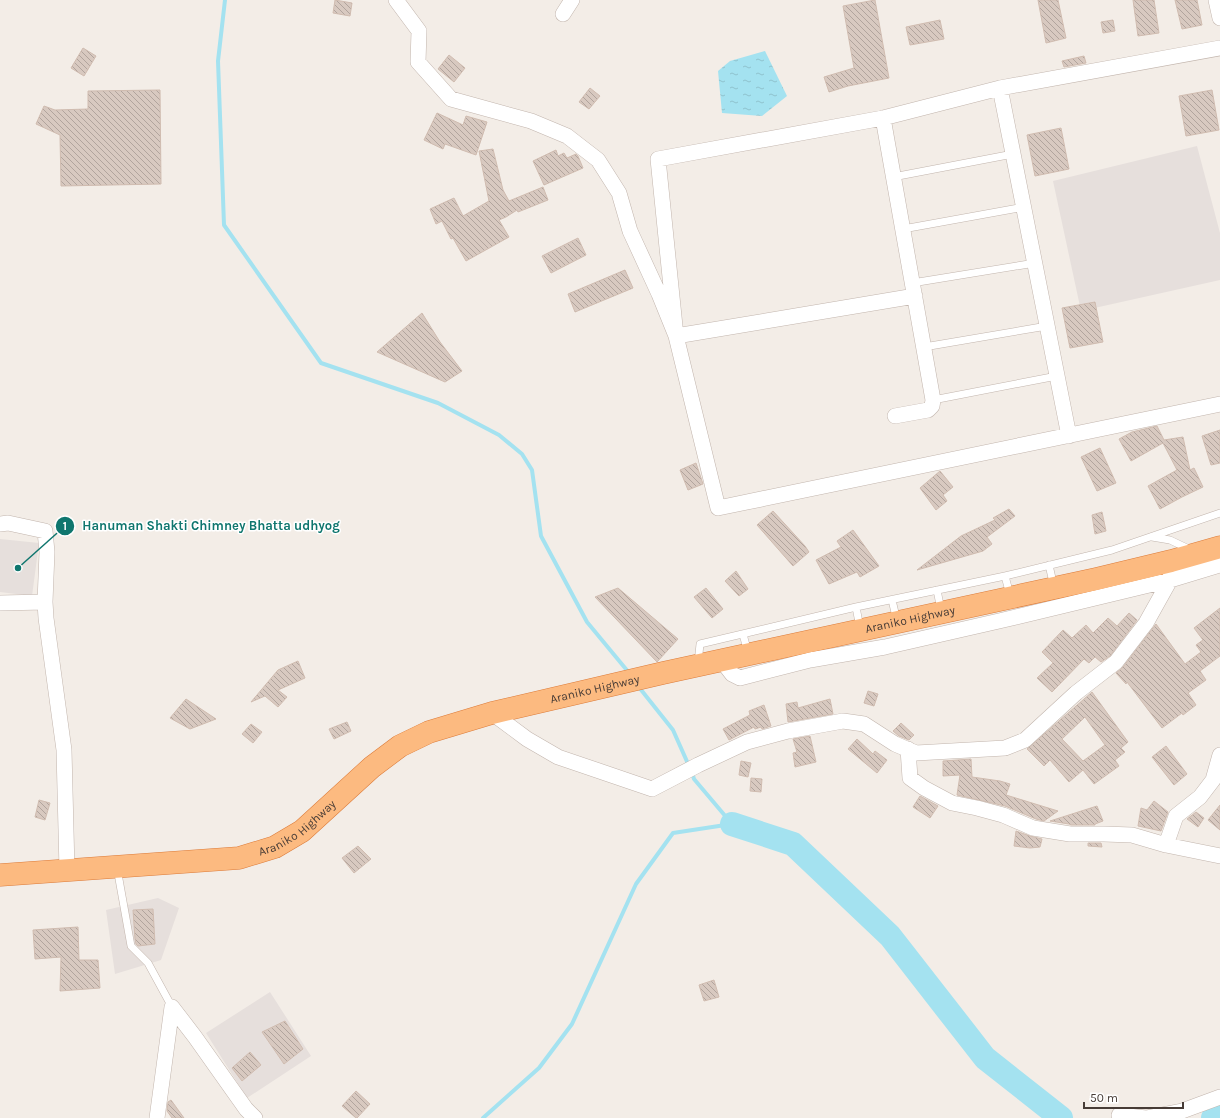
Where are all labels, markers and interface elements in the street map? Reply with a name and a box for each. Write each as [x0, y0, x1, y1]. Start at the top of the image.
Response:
callout: Hanuman Shakti Chimney Bhatta udhyog [55, 513, 348, 538]
text: Hanuman Shakti Chimney Bhatta udhyog [82, 518, 340, 533]
text: 1 [63, 519, 67, 533]
street label: Araniko Highway [864, 603, 957, 636]
street label: Araniko Highway [549, 672, 641, 706]
street label: Araniko Highway [257, 796, 339, 859]
scale bar [1084, 1084, 1183, 1110]
text: 50 m [1090, 1091, 1118, 1105]

